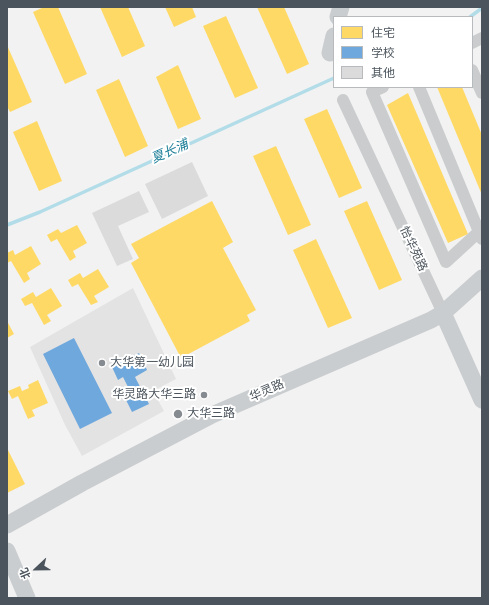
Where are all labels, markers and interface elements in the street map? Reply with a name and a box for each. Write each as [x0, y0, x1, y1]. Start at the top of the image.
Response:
legend [333, 16, 473, 88]
text: 住宅 [371, 25, 395, 41]
text: 学校 [371, 45, 395, 61]
text: 其他 [371, 65, 395, 81]
water label: 夏长浦 [149, 137, 191, 167]
street label: 怡华苑路 [396, 224, 430, 274]
place label: 大华第一幼儿园 [110, 356, 194, 370]
marker: 大华第一幼儿园 [97, 358, 107, 368]
street label: 华灵路 [248, 377, 286, 405]
place label: 华灵路大华三路 [112, 388, 196, 402]
marker: 华灵路大华三路 [199, 390, 209, 400]
place label: 大华三路 [187, 407, 235, 421]
marker: 大华三路 [172, 408, 184, 420]
north arrow [16, 549, 56, 589]
text: 北 [16, 566, 33, 581]

